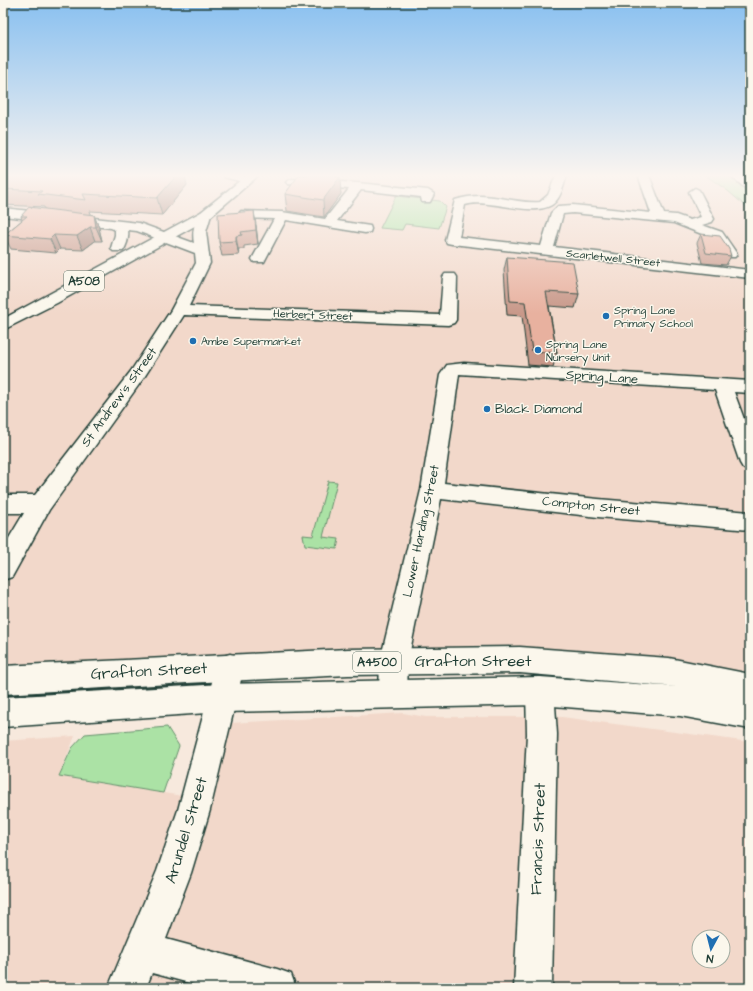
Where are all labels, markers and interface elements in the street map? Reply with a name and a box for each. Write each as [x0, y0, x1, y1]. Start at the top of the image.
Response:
street label: Scarletwell Street [565, 246, 661, 270]
road number: A508 [64, 271, 104, 291]
place label: Spring Lane Primary School [614, 303, 693, 332]
street label: Herbert Street [273, 306, 354, 324]
marker: Spring Lane Primary School [601, 311, 611, 321]
place label: Ambe Supermarket [201, 334, 302, 349]
marker: Ambe Supermarket [188, 336, 198, 346]
place label: Spring Lane Nursery Unit [546, 337, 611, 366]
street label: St Andrew's Street [77, 343, 162, 450]
marker: Spring Lane Nursery Unit [533, 345, 543, 355]
street label: Spring Lane [565, 366, 639, 389]
place label: Black Diamond [495, 400, 582, 418]
marker: Black Diamond [482, 404, 492, 414]
street label: Lower Harding Street [398, 462, 445, 599]
street label: Compton Street [541, 492, 642, 520]
street label: Grafton Street [415, 650, 532, 672]
road number: A4500 [353, 652, 401, 672]
street label: Grafton Street [90, 657, 208, 685]
street label: Arundel Street [159, 774, 213, 886]
street label: Francis Street [525, 782, 551, 896]
north arrow [691, 929, 731, 969]
text: N [705, 951, 714, 966]

